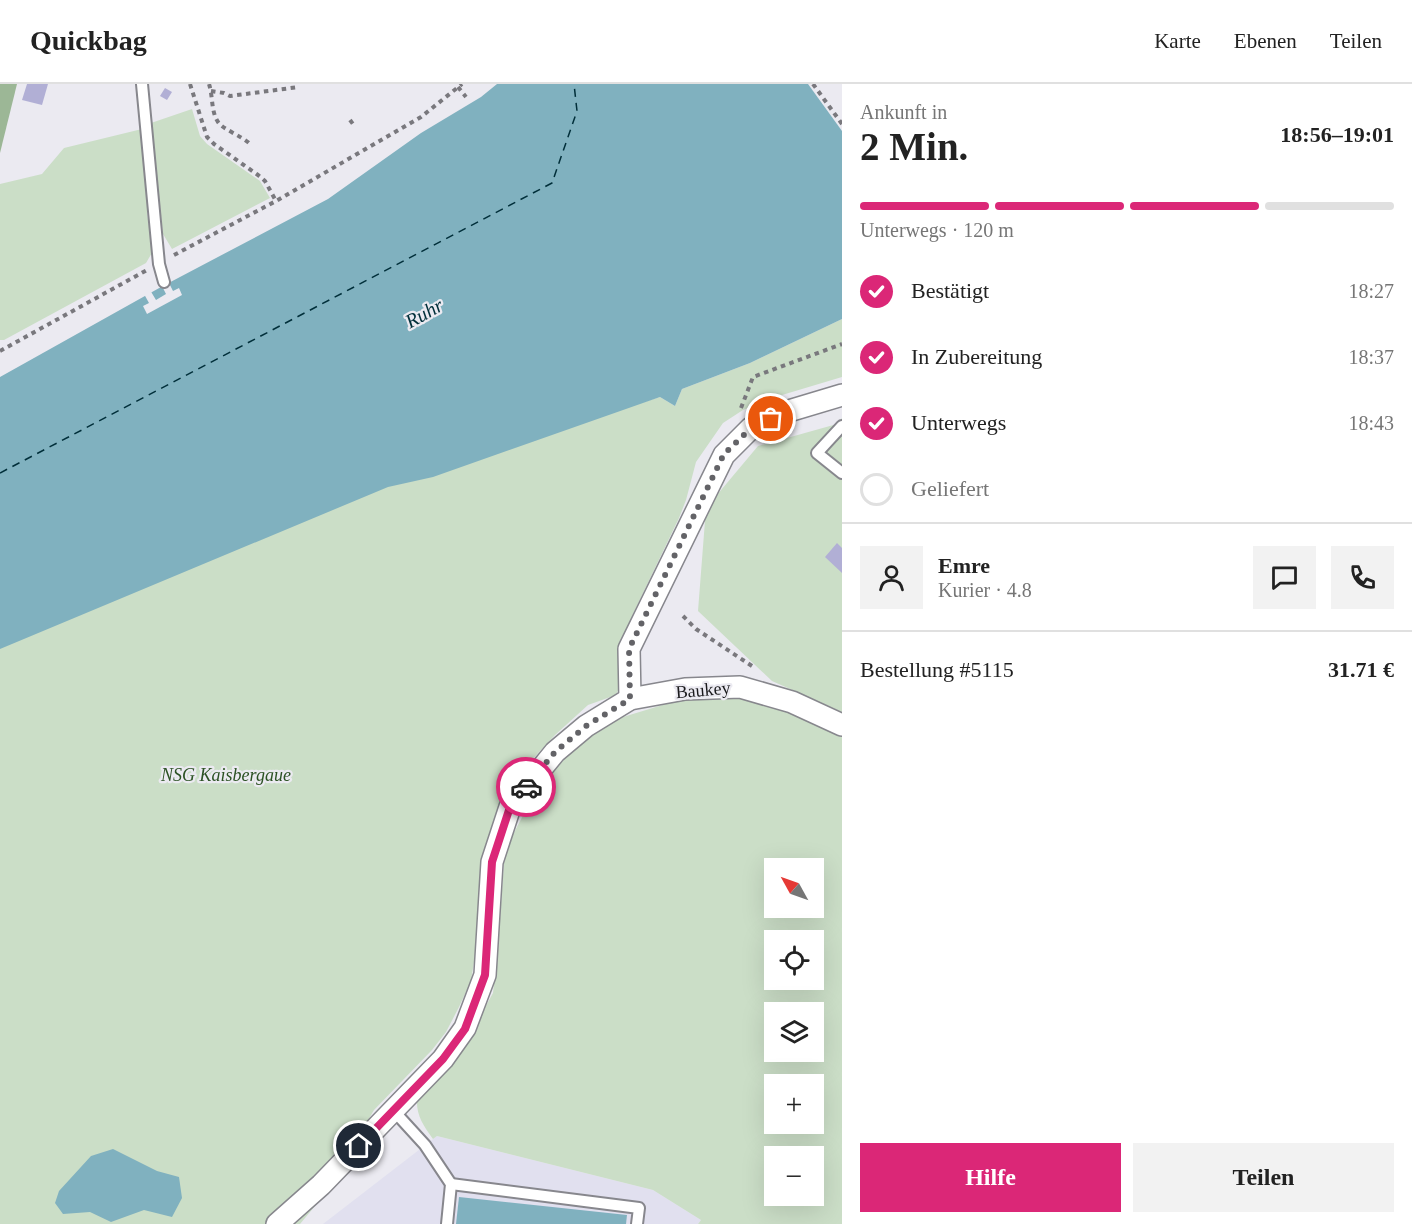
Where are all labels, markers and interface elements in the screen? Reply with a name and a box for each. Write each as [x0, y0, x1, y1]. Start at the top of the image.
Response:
text: Quickbag [30, 25, 147, 56]
text: Karte [1154, 29, 1201, 53]
text: Ebenen [1234, 29, 1297, 53]
text: Teilen [1330, 29, 1382, 53]
text: Ankunft in [860, 101, 947, 123]
text: 18:56–19:01 [1280, 122, 1394, 147]
text: 2 Min. [860, 125, 968, 168]
text: Unterwegs · 120 m [860, 219, 1014, 241]
icon: check [860, 275, 893, 308]
text: Bestätigt [911, 278, 989, 303]
text: 18:27 [1348, 280, 1394, 302]
water label: Ruhr [400, 294, 447, 333]
icon: check [860, 341, 893, 374]
text: In Zubereitung [911, 344, 1042, 369]
text: 18:37 [1348, 346, 1394, 368]
pin [745, 393, 796, 444]
icon: bag [754, 402, 787, 435]
icon: check [860, 407, 893, 440]
text: Unterwegs [911, 410, 1006, 435]
text: 18:43 [1348, 412, 1394, 434]
text: Geliefert [911, 476, 989, 501]
button: person [860, 546, 923, 609]
button: chat [1253, 546, 1316, 609]
button: phone [1331, 546, 1394, 609]
text: Emre [938, 553, 990, 578]
text: Kurier · 4.8 [938, 579, 1032, 601]
text: Bestellung #5115 [860, 657, 1014, 682]
text: 31.71 € [1328, 657, 1394, 682]
street label: Baukey [675, 678, 731, 702]
courier [496, 757, 556, 817]
park label: NSG Kaisbergaue [160, 765, 291, 785]
icon: car [510, 771, 543, 804]
north arrow [764, 858, 824, 918]
map controls [764, 858, 824, 1206]
button: locate [764, 930, 824, 990]
button: layers [764, 1002, 824, 1062]
button: + [764, 1074, 824, 1134]
pin [333, 1120, 384, 1171]
icon: home [342, 1129, 375, 1162]
button: Hilfe [860, 1143, 1121, 1212]
button: Teilen [1133, 1143, 1394, 1212]
button: − [764, 1146, 824, 1206]

